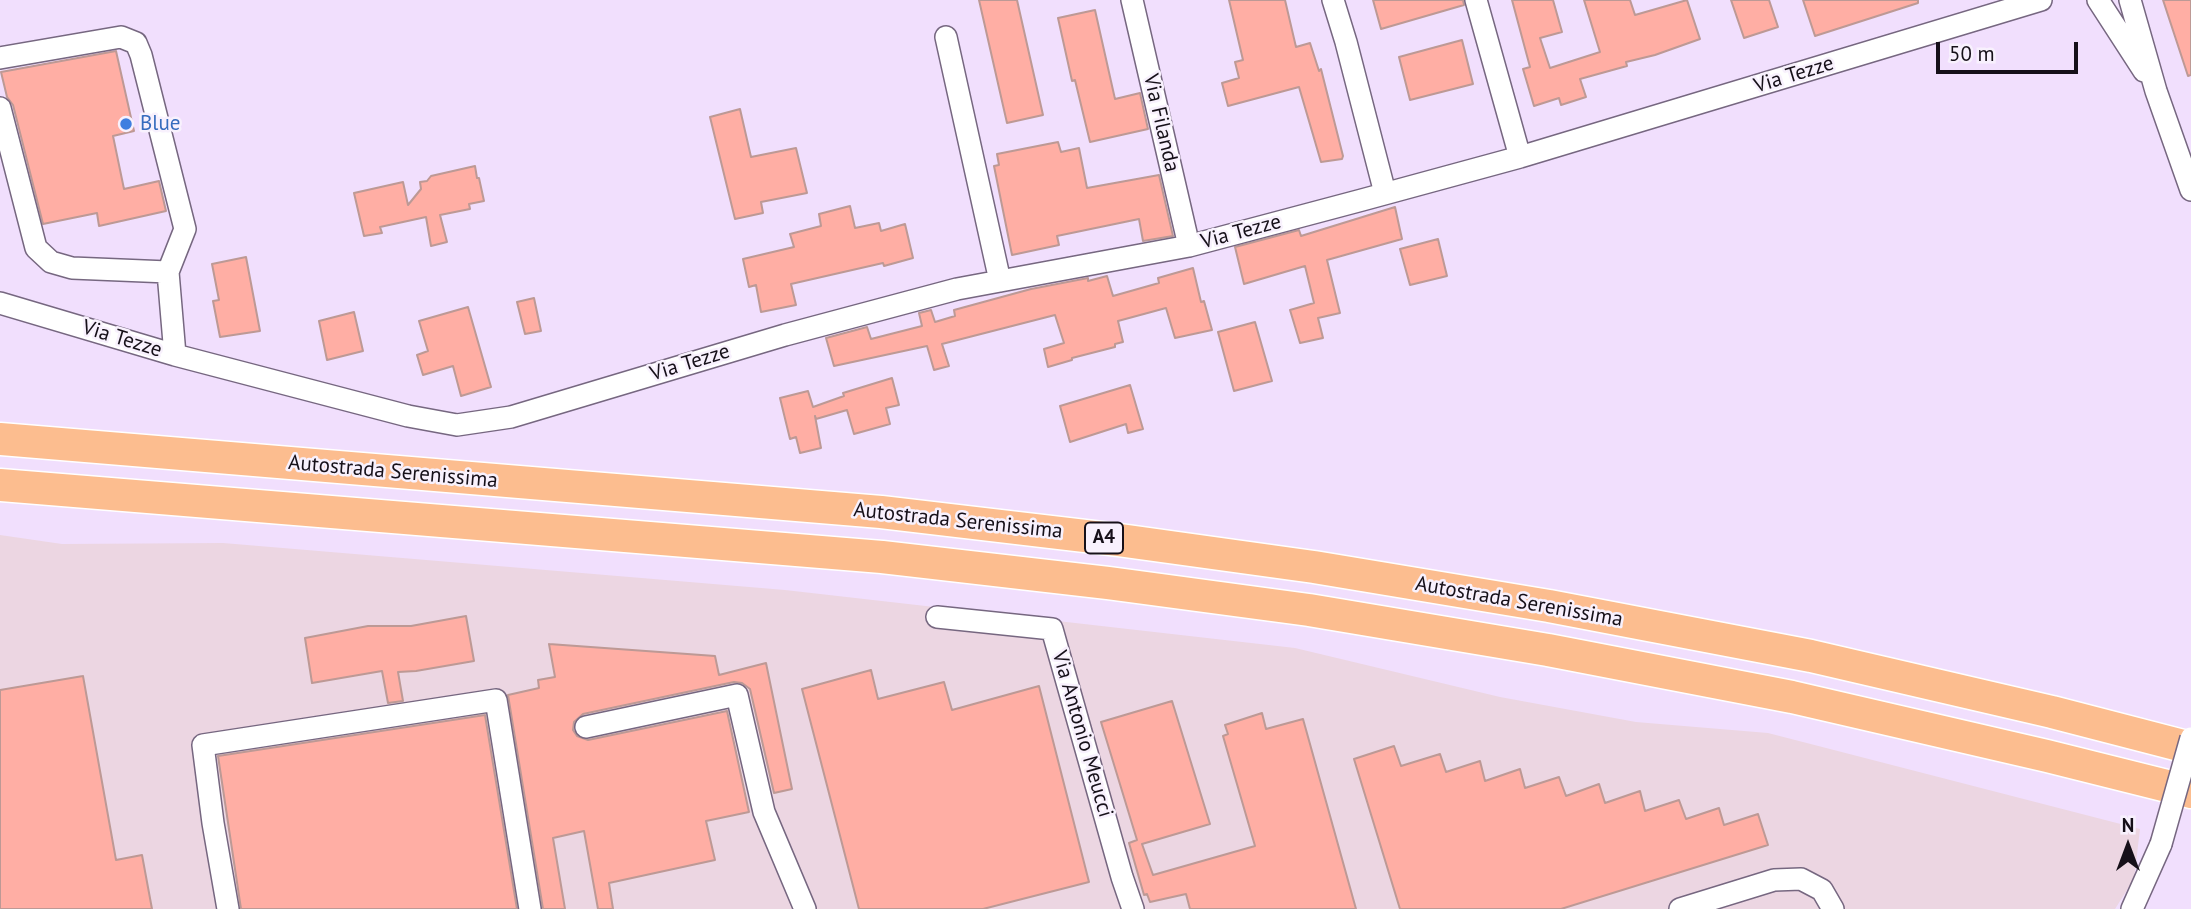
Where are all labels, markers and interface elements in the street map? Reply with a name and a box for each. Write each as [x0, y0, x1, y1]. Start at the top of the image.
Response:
scale bar [1939, 28, 2081, 72]
text: 50 m [1949, 40, 1995, 67]
street label: Via Tezze [1751, 51, 1837, 99]
street label: Via Filanda [1137, 72, 1185, 174]
place label: Blue [140, 111, 180, 137]
marker: Blue [118, 116, 134, 132]
street label: Via Tezze [1198, 209, 1284, 255]
street label: Via Tezze [79, 315, 165, 363]
street label: Via Tezze [647, 339, 733, 387]
street label: Autostrada Serenissima [287, 450, 499, 494]
street label: Autostrada Serenissima [852, 497, 1064, 545]
road number: A4 [1085, 523, 1123, 554]
street label: Autostrada Serenissima [1413, 571, 1625, 633]
street label: Via Antonio Meucci [1046, 648, 1118, 820]
north arrow [2093, 811, 2163, 881]
text: N [2122, 813, 2134, 837]

